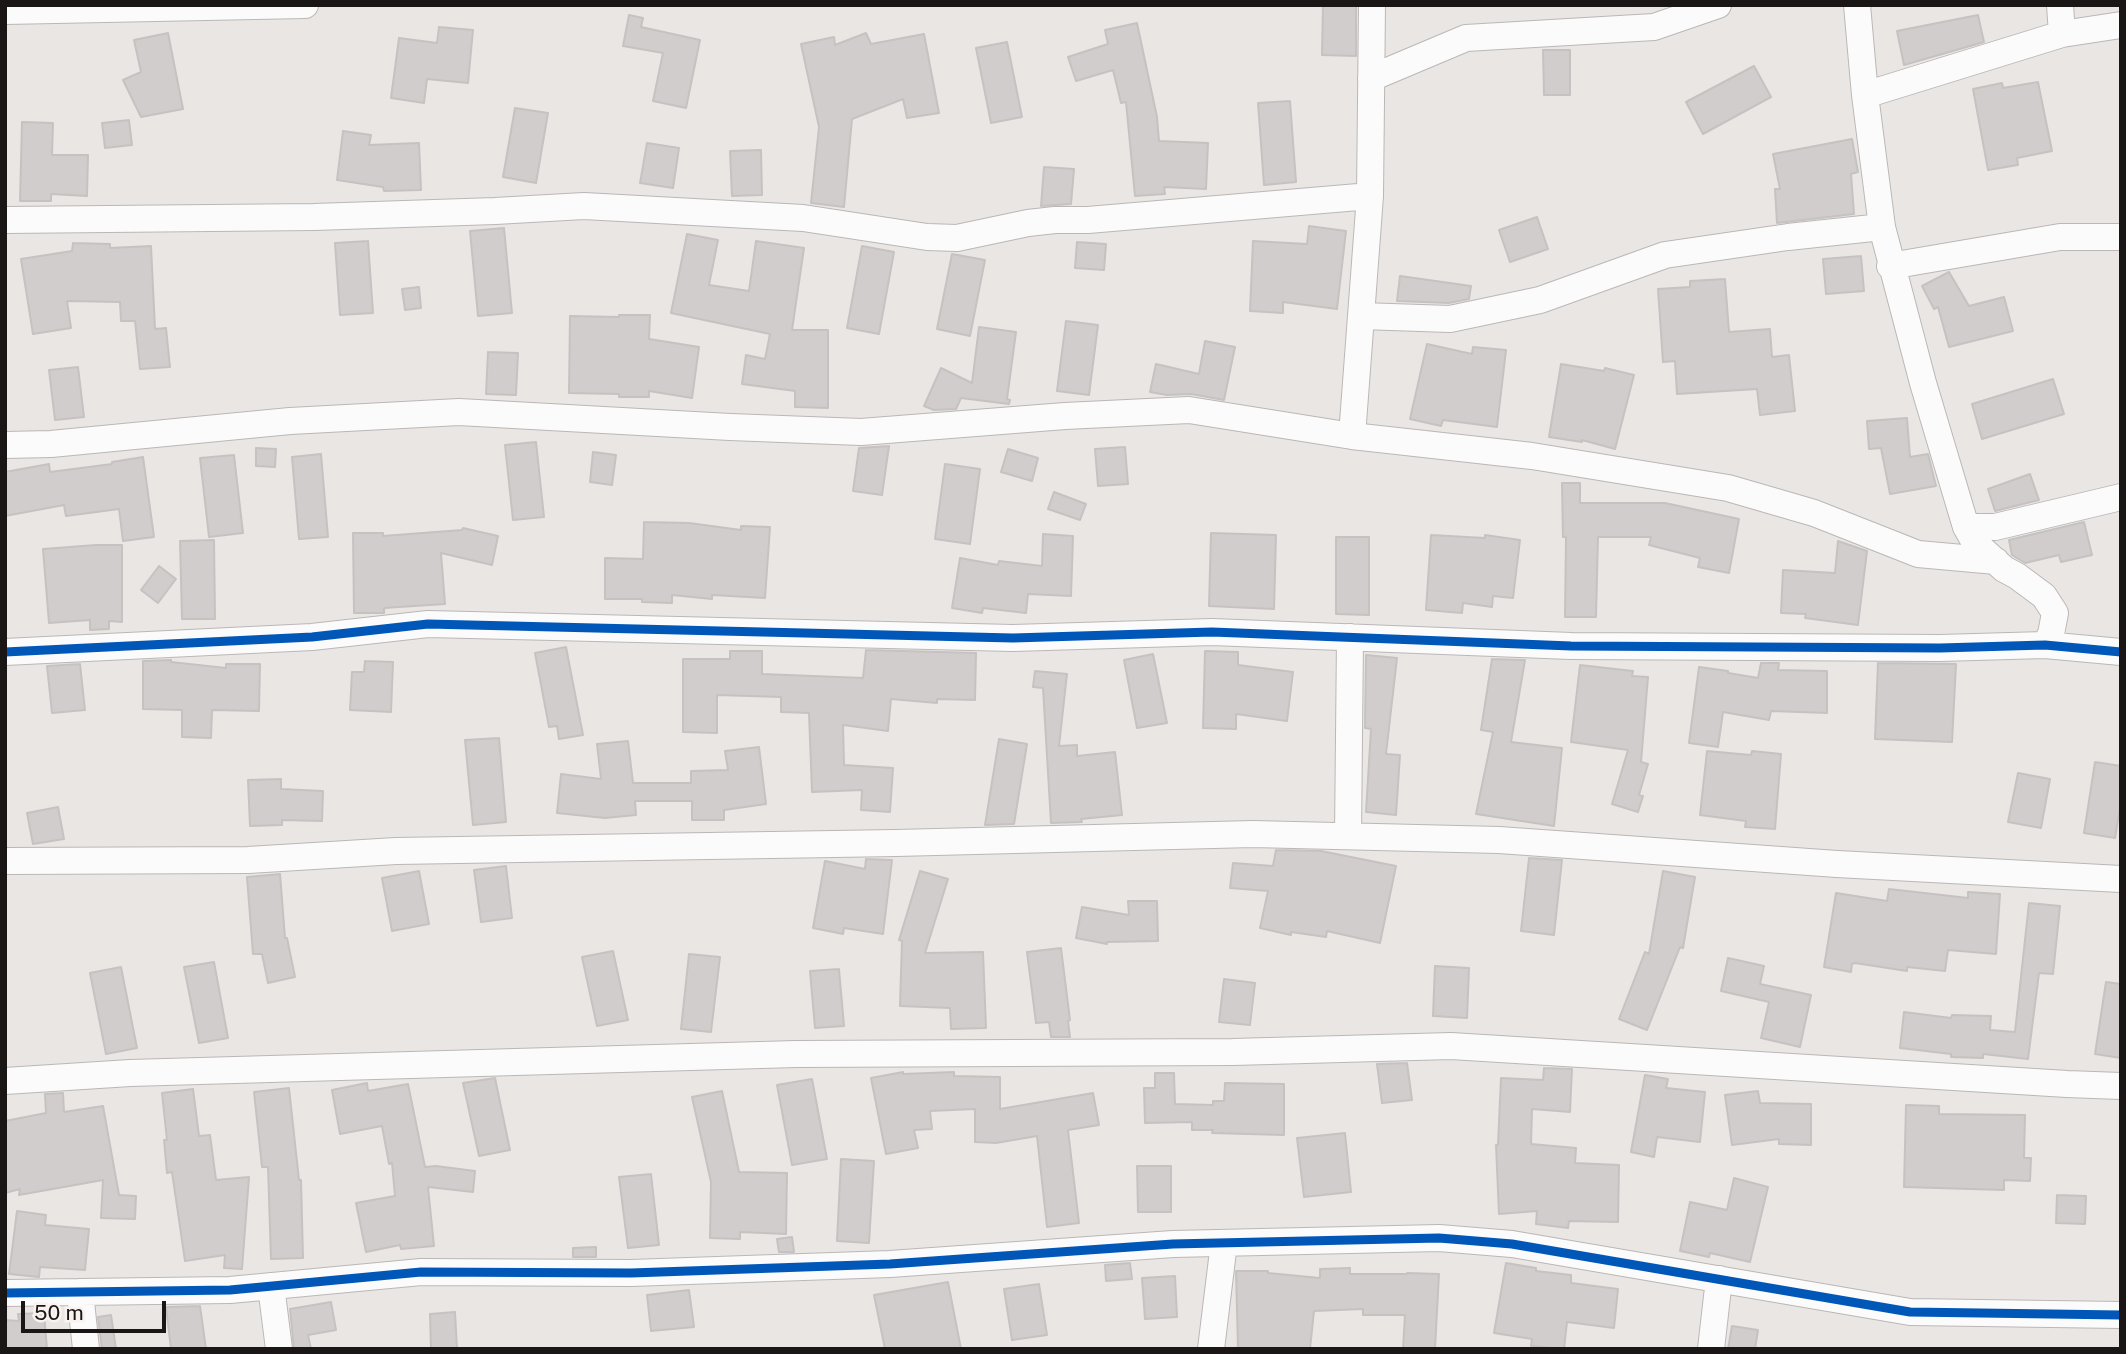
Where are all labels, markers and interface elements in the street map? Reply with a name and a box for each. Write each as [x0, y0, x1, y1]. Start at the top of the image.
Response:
scale bar [24, 1288, 170, 1332]
text: 50 m [34, 1300, 84, 1325]

